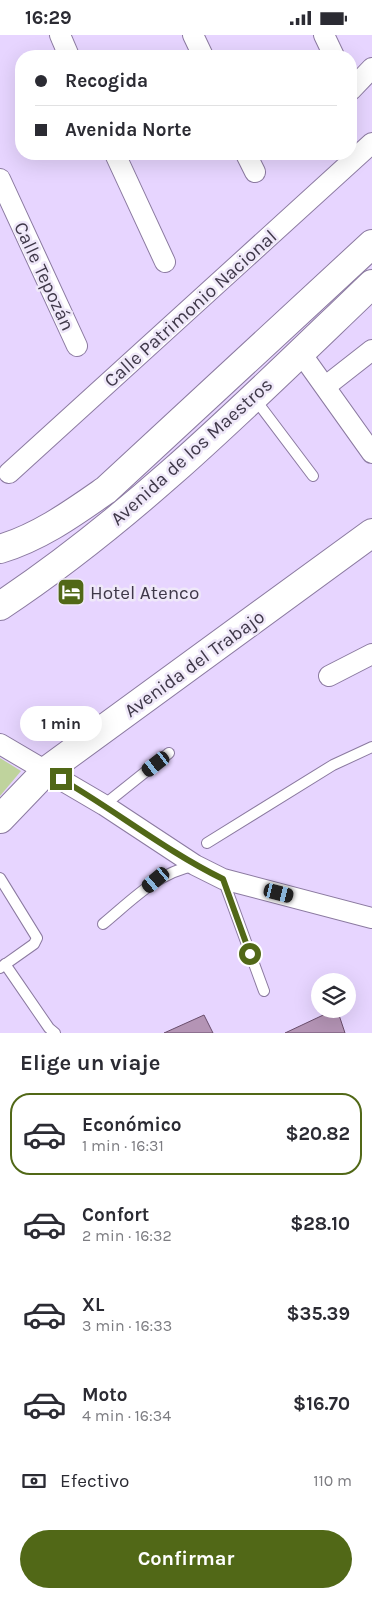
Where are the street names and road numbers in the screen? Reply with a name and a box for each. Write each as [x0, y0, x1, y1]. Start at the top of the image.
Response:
street label: Calle Tepozán [9, 219, 79, 334]
street label: Calle Patrimonio Nacional [100, 225, 281, 392]
street label: Avenida de los Maestros [106, 373, 277, 530]
street label: Avenida del Trabajo [120, 606, 269, 722]

